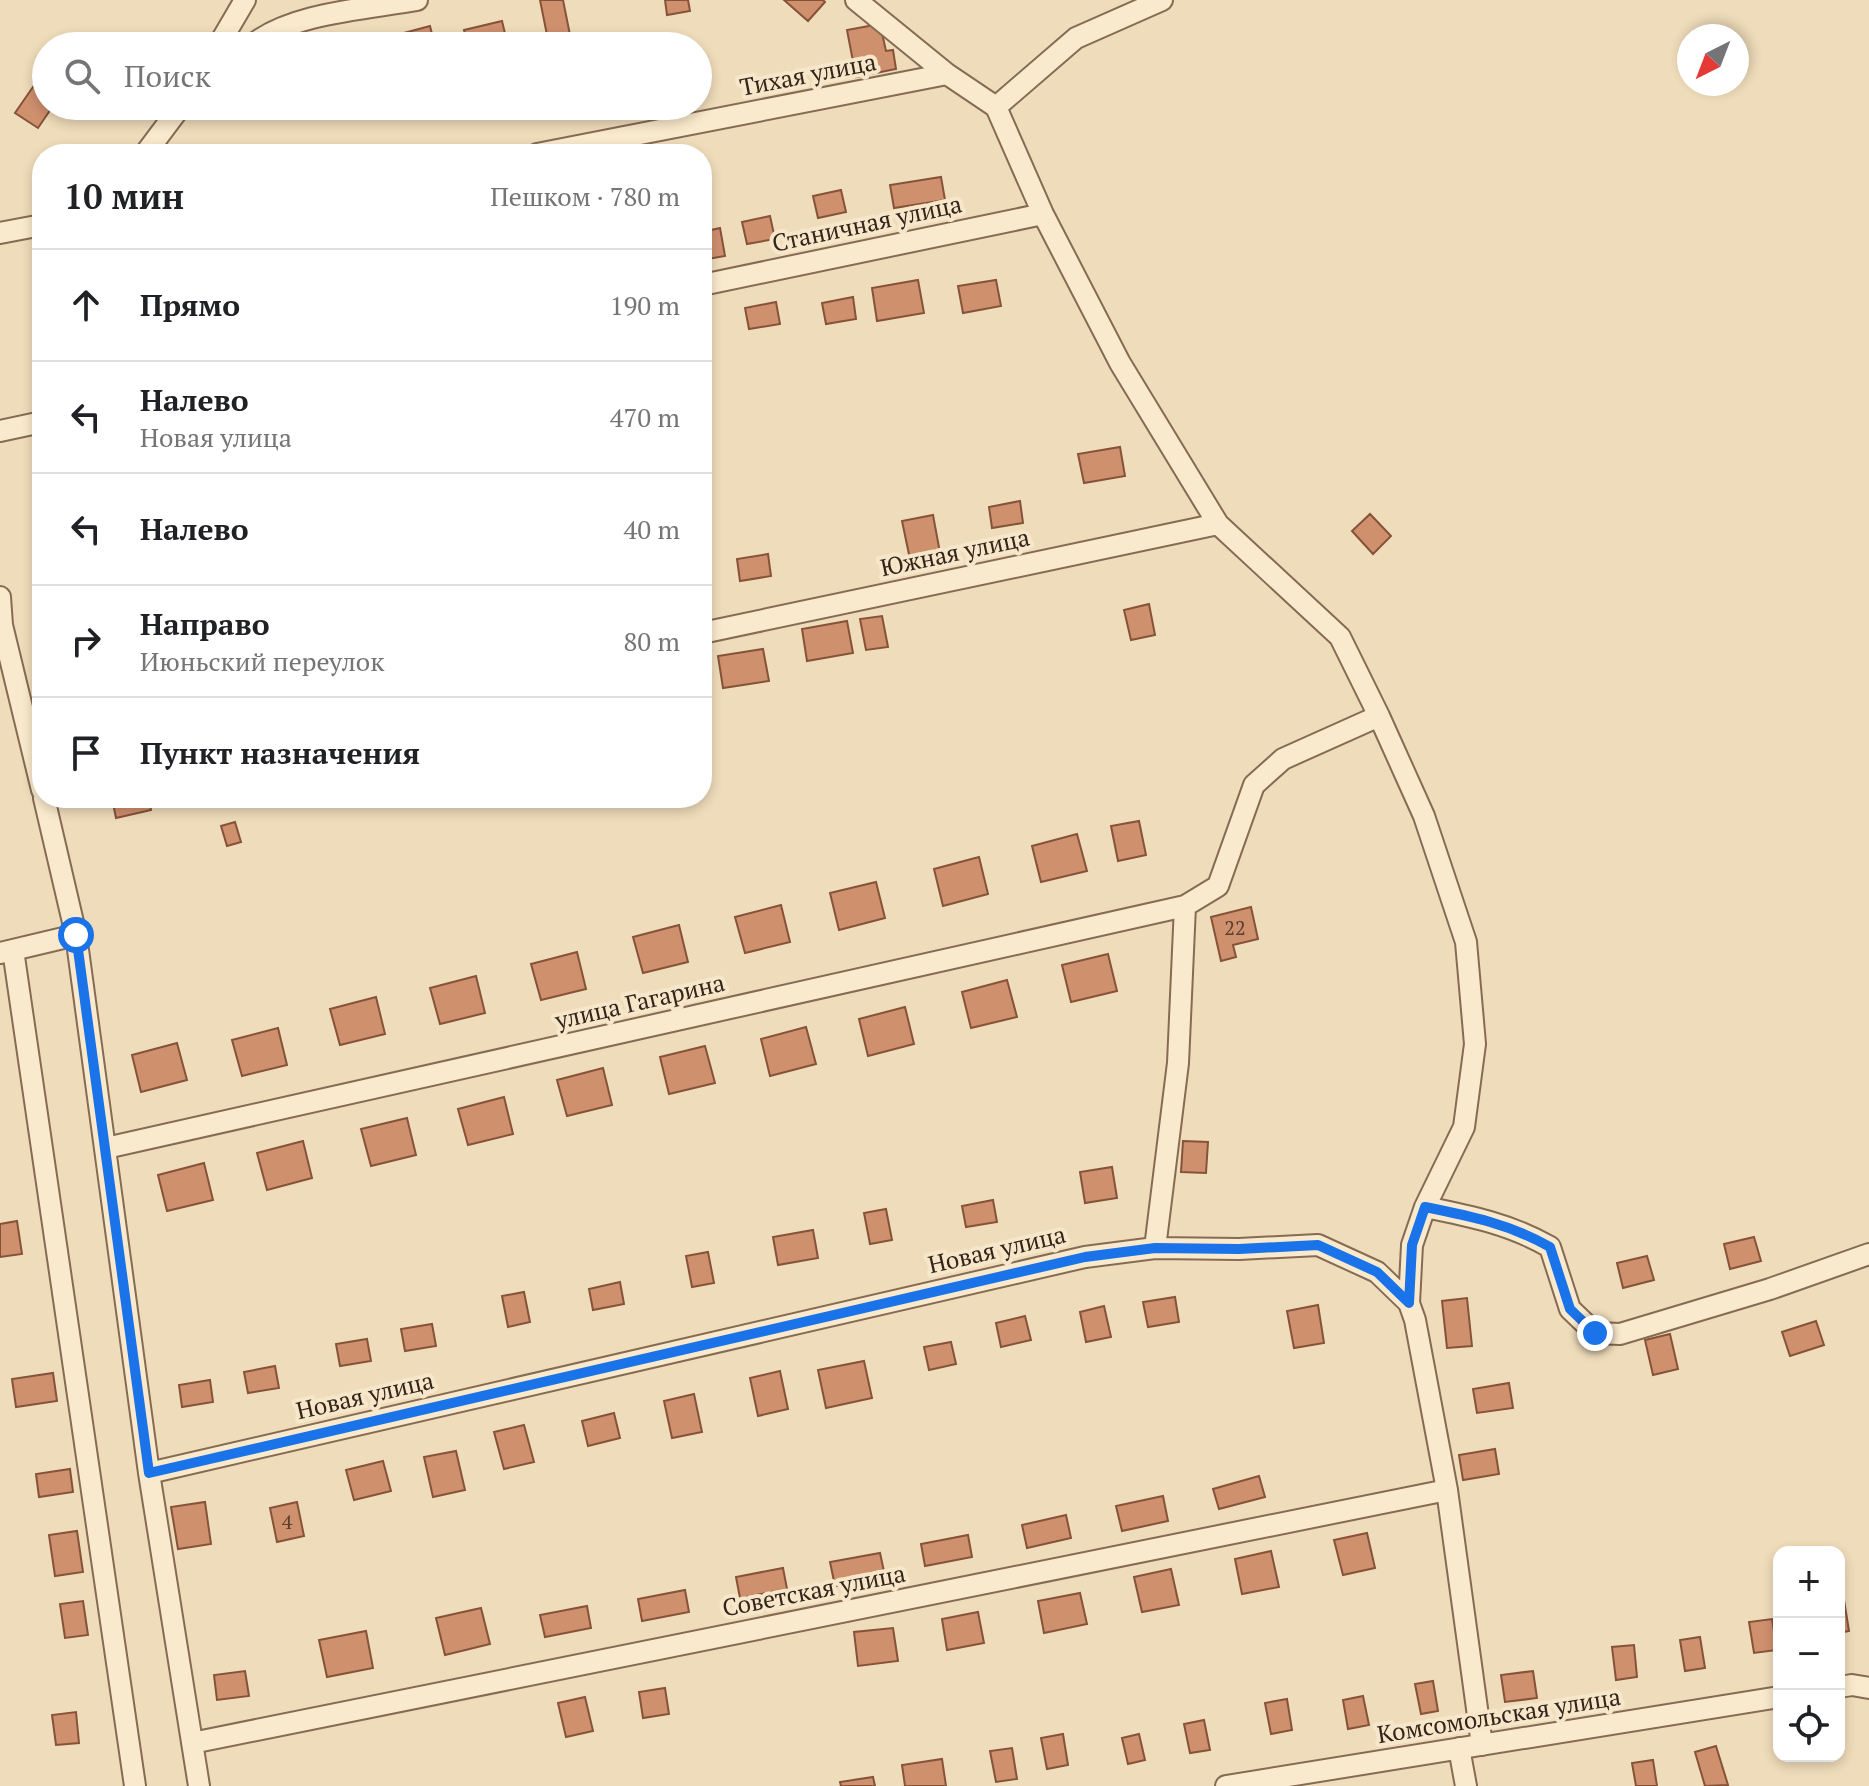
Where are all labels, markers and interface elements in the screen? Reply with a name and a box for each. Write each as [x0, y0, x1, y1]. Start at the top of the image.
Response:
north arrow [1677, 24, 1749, 96]
search box [32, 32, 712, 120]
street label: Тихая улица [737, 45, 879, 103]
icon: search [60, 54, 104, 98]
text: Поиск [124, 56, 211, 96]
text: 10 мин [64, 174, 184, 219]
text: Пешком · 780 m [490, 179, 680, 213]
street label: Станичная улица [769, 187, 965, 259]
icon: ahead [64, 283, 108, 327]
text: Прямо [140, 285, 240, 325]
text: 190 m [610, 288, 680, 322]
text: Налево [140, 380, 249, 420]
icon: left [64, 395, 108, 439]
text: 470 m [610, 400, 680, 434]
text: Новая улица [140, 420, 292, 454]
icon: left [64, 507, 108, 551]
text: Налево [140, 509, 249, 549]
text: 40 m [624, 512, 680, 546]
street label: Южная улица [877, 521, 1032, 583]
text: Направо [140, 604, 270, 644]
icon: right [64, 619, 108, 663]
text: 80 m [624, 624, 680, 658]
text: Июньский переулок [140, 644, 384, 678]
icon: arrive [64, 731, 108, 775]
text: Пункт назначения [140, 733, 420, 773]
house number: 22 [1224, 914, 1246, 941]
route start [58, 917, 94, 953]
street label: улица Гагарина [551, 966, 728, 1036]
street label: Новая улица [925, 1218, 1069, 1280]
route end [1577, 1315, 1613, 1351]
street label: Новая улица [293, 1364, 437, 1426]
house number: 4 [282, 1508, 293, 1535]
map controls [1773, 1546, 1845, 1762]
button: + [1773, 1546, 1845, 1618]
street label: Советская улица [720, 1557, 908, 1623]
button: − [1773, 1618, 1845, 1690]
street label: Комсомольская улица [1375, 1680, 1623, 1750]
button: locate [1773, 1690, 1845, 1762]

